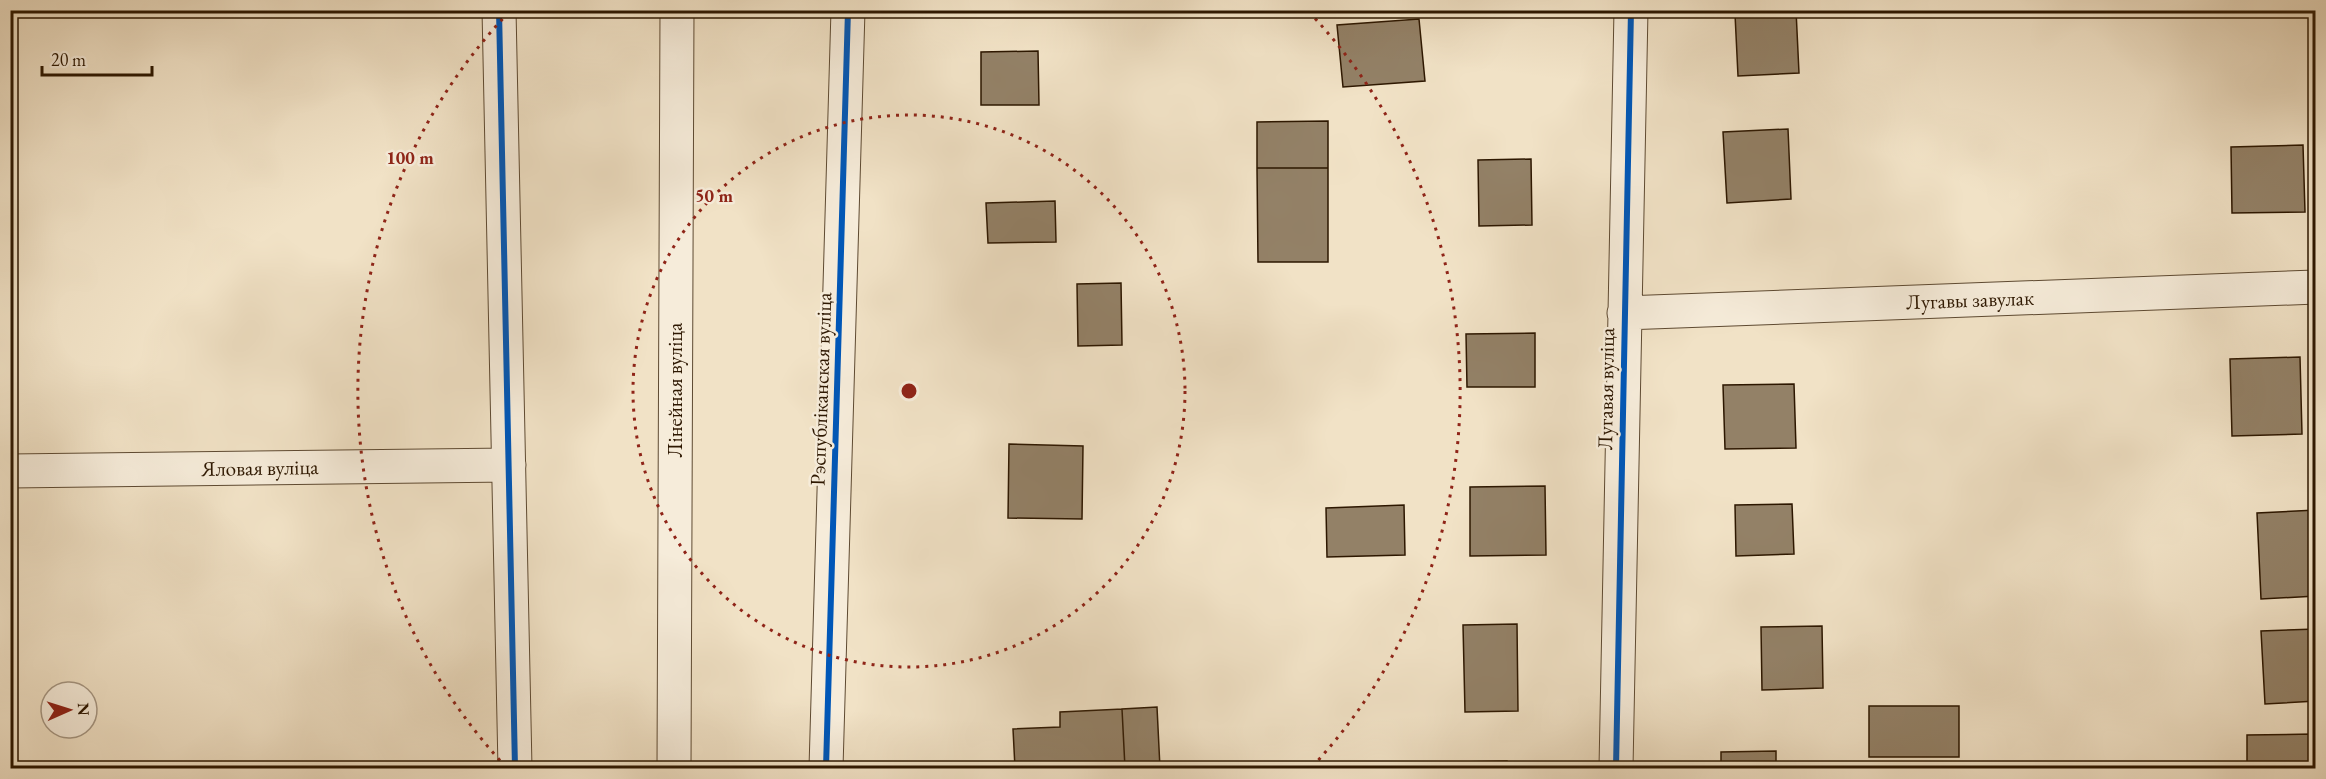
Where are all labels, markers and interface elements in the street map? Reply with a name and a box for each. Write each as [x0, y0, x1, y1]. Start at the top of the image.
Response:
scale bar [42, 39, 152, 77]
text: 20 m [51, 48, 86, 71]
text: 100 m [386, 146, 434, 169]
text: 50 m [695, 184, 733, 207]
street label: Лугавы завулак [1906, 284, 2034, 315]
street label: Рэспубліканская вуліца [804, 291, 837, 486]
street label: Лінейная вуліца [661, 322, 688, 457]
street label: Лугавая вуліца [1591, 327, 1620, 450]
centre of rings [899, 381, 919, 401]
street label: Яловая вуліца [200, 453, 319, 482]
north arrow [39, 680, 99, 740]
text: N [73, 702, 94, 716]

